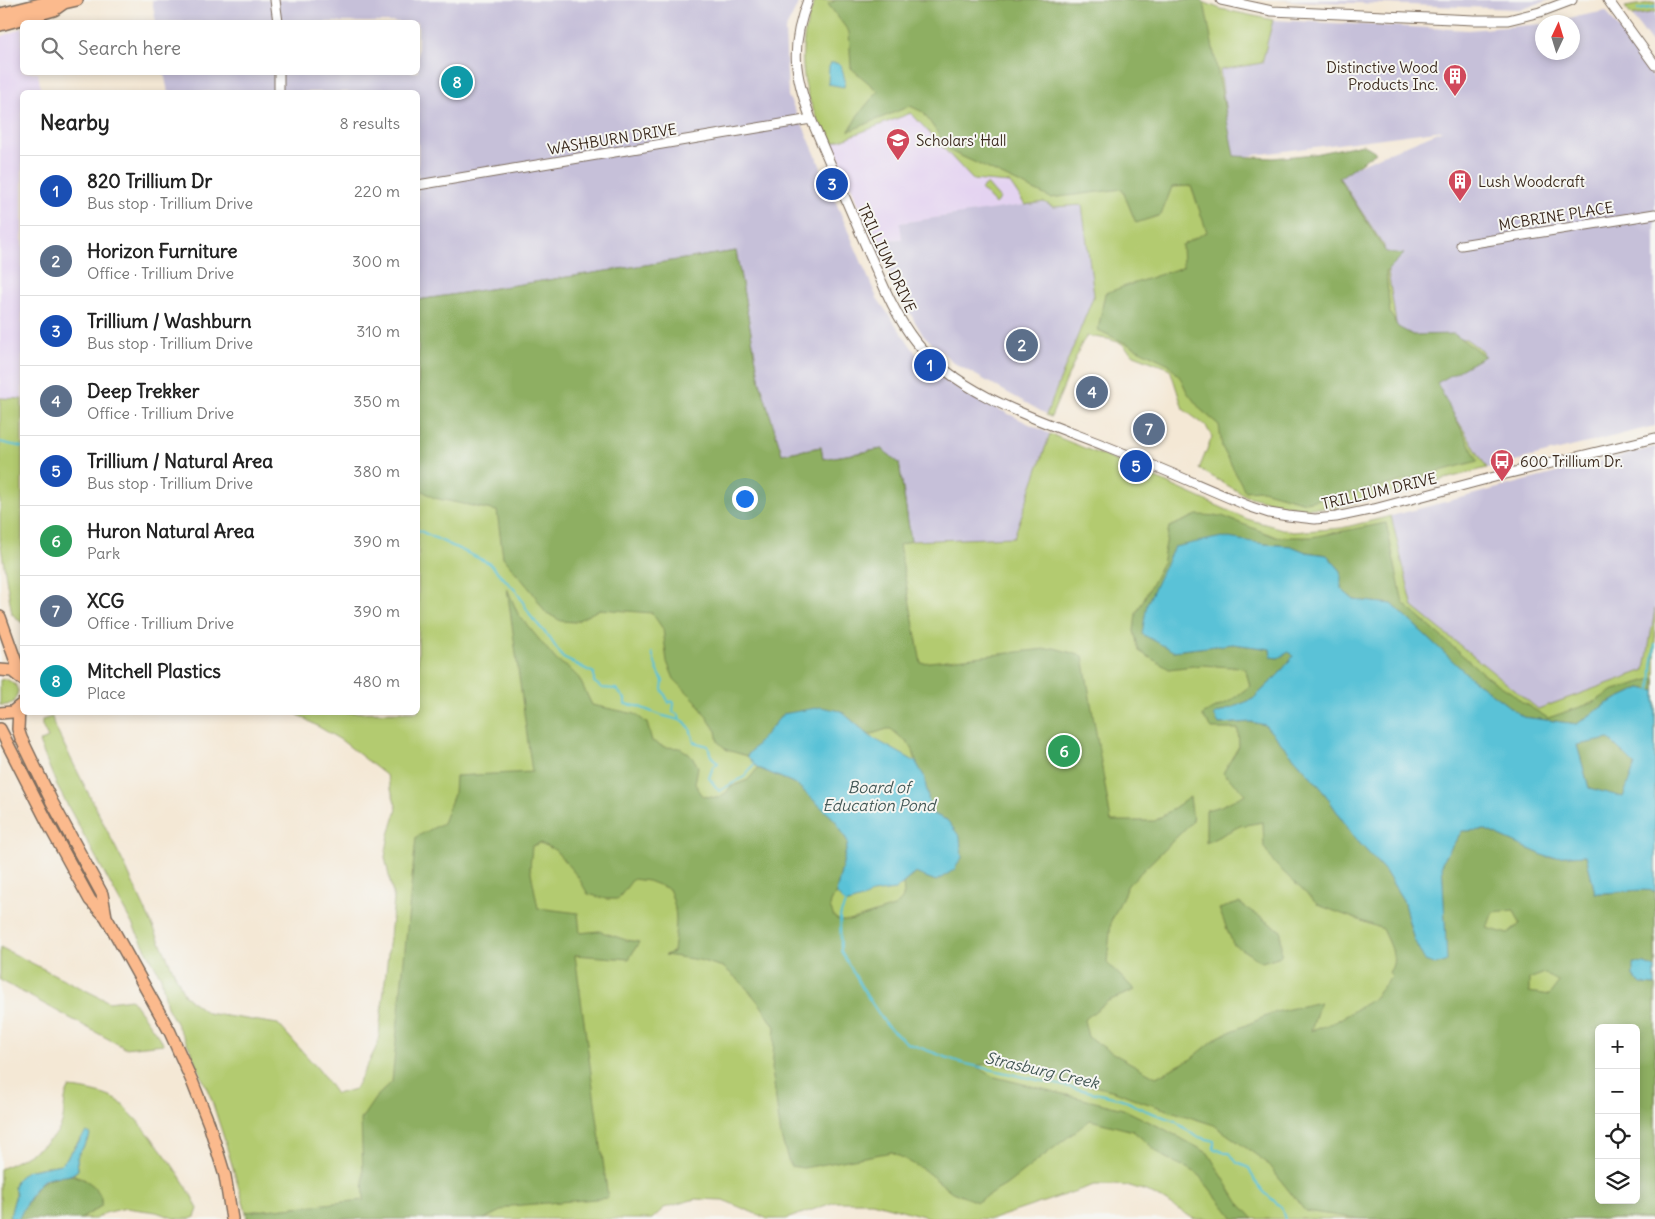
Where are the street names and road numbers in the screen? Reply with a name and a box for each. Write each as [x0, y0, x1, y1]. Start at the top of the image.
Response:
street label: WASHBURN DRIVE [546, 119, 678, 159]
street label: MCBRINE PLACE [1497, 198, 1615, 234]
street label: TRILLIUM DRIVE [854, 201, 921, 316]
street label: TRILLIUM DRIVE [1320, 468, 1439, 513]

